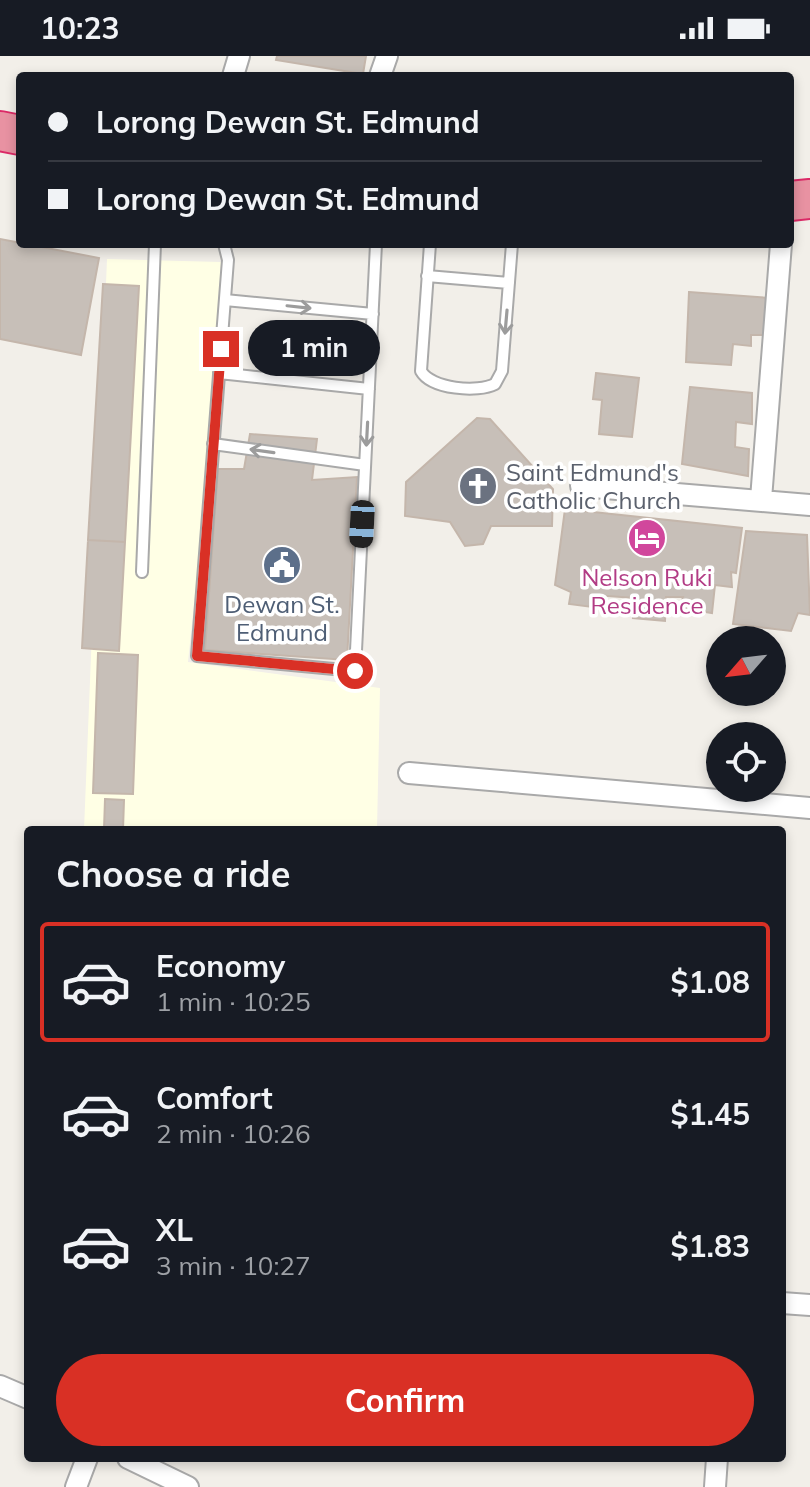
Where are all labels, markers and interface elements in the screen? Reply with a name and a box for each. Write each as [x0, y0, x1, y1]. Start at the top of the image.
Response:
text: 10:23 [40, 9, 119, 47]
text: Lorong Dewan St. Edmund [96, 103, 480, 141]
text: Lorong Dewan St. Edmund [96, 180, 480, 218]
one-way arrow [285, 299, 312, 314]
one-way arrow [498, 308, 513, 335]
callout: 1 min [249, 321, 381, 377]
route end [203, 331, 239, 367]
text: 1 min [280, 331, 348, 364]
one-way arrow [359, 420, 374, 447]
one-way arrow [249, 443, 275, 458]
place label: Saint Edmund's Catholic Church [506, 457, 681, 515]
church icon: Saint Edmund's Catholic Church [457, 465, 499, 507]
car [349, 499, 375, 549]
hotel icon: Nelson Ruki Residence [626, 517, 668, 559]
public building icon: Dewan St. Edmund [261, 544, 303, 586]
place label: Nelson Ruki Residence [581, 562, 713, 620]
place label: Dewan St. Edmund [224, 589, 340, 647]
north arrow [706, 626, 786, 706]
map controls [706, 626, 786, 802]
route start [337, 653, 373, 689]
button: locate [706, 722, 786, 802]
text: Choose a ride [56, 851, 290, 896]
icon: car [60, 946, 132, 1018]
text: Economy [156, 947, 285, 985]
text: $1.08 [671, 963, 750, 1001]
text: 1 min · 10:25 [156, 985, 311, 1018]
icon: car [60, 1078, 132, 1150]
text: Comfort [156, 1079, 273, 1117]
text: $1.45 [671, 1095, 750, 1133]
text: 2 min · 10:26 [156, 1117, 311, 1150]
icon: car [60, 1210, 132, 1282]
text: XL [156, 1211, 193, 1249]
text: $1.83 [671, 1227, 750, 1265]
text: 3 min · 10:27 [156, 1249, 311, 1282]
button: Confirm [56, 1354, 754, 1446]

